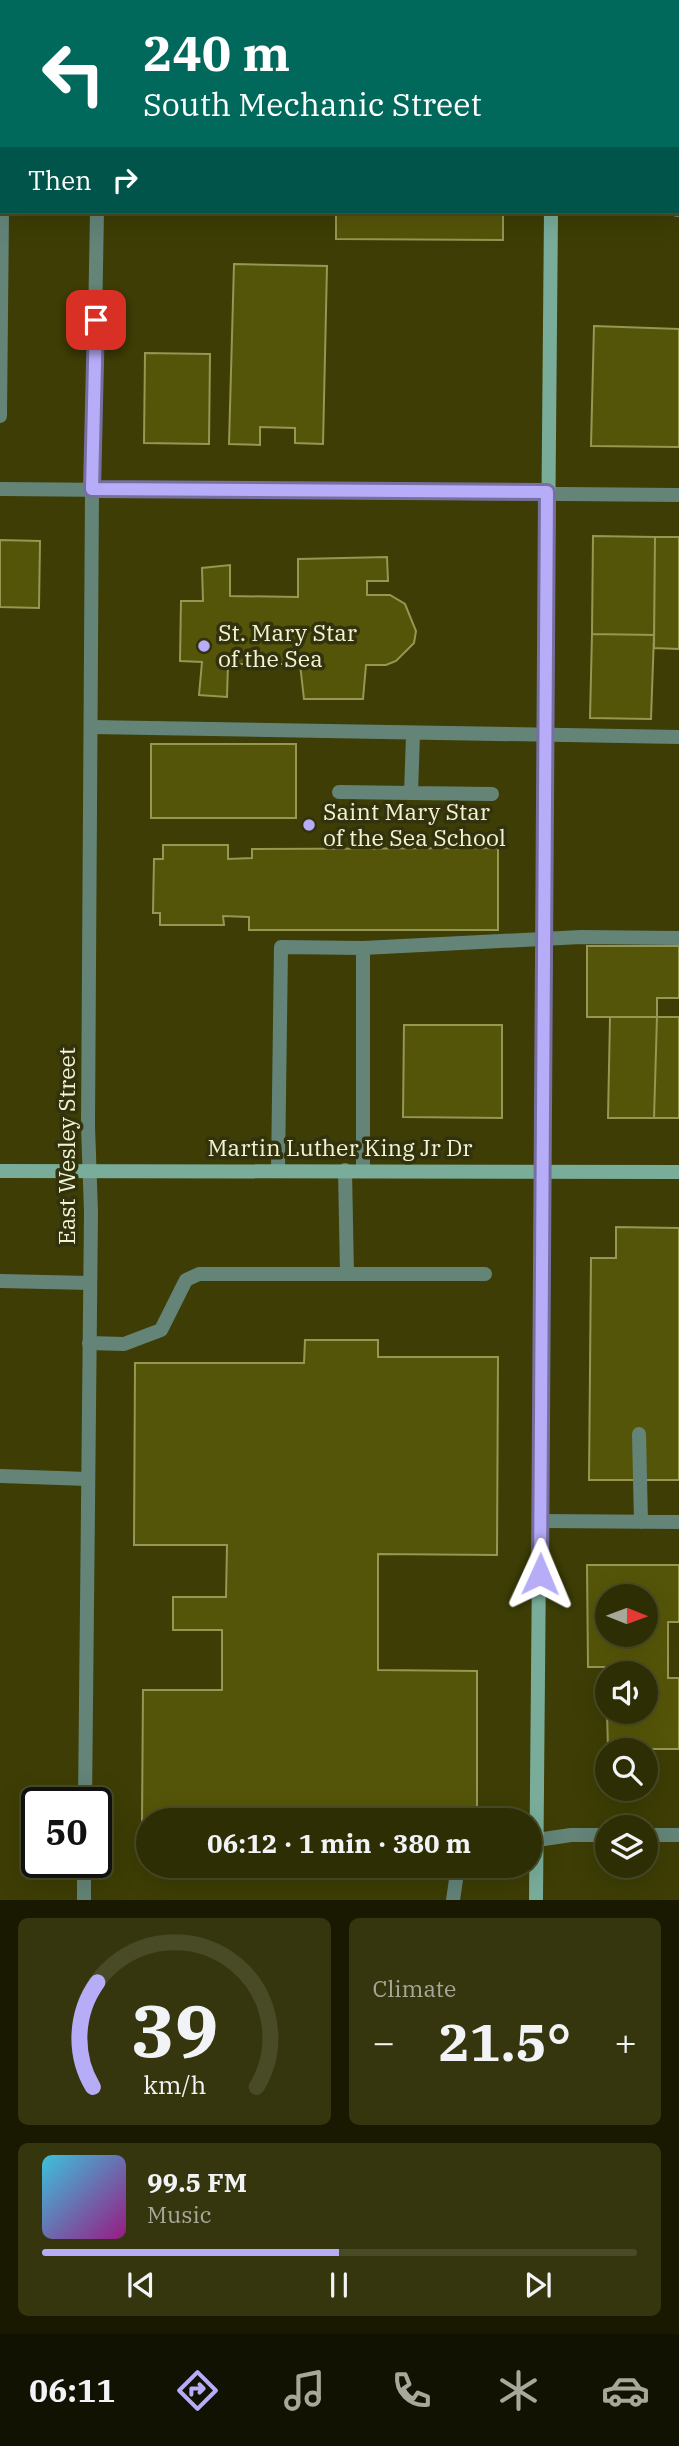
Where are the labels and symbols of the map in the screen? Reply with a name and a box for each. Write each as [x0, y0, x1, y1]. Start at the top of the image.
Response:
pin [66, 290, 126, 350]
place label: St. Mary Star of the Sea [218, 617, 357, 673]
marker: St. Mary Star of the Sea [196, 638, 212, 654]
place label: Saint Mary Star of the Sea School [323, 796, 506, 852]
marker: Saint Mary Star of the Sea School [301, 817, 317, 833]
street label: East Wesley Street [51, 1047, 81, 1245]
street label: Martin Luther King Jr Dr [208, 1132, 472, 1162]
position arrow [503, 1537, 577, 1611]
north arrow [595, 1584, 658, 1647]
speed limit sign: 50 [21, 1787, 112, 1878]

